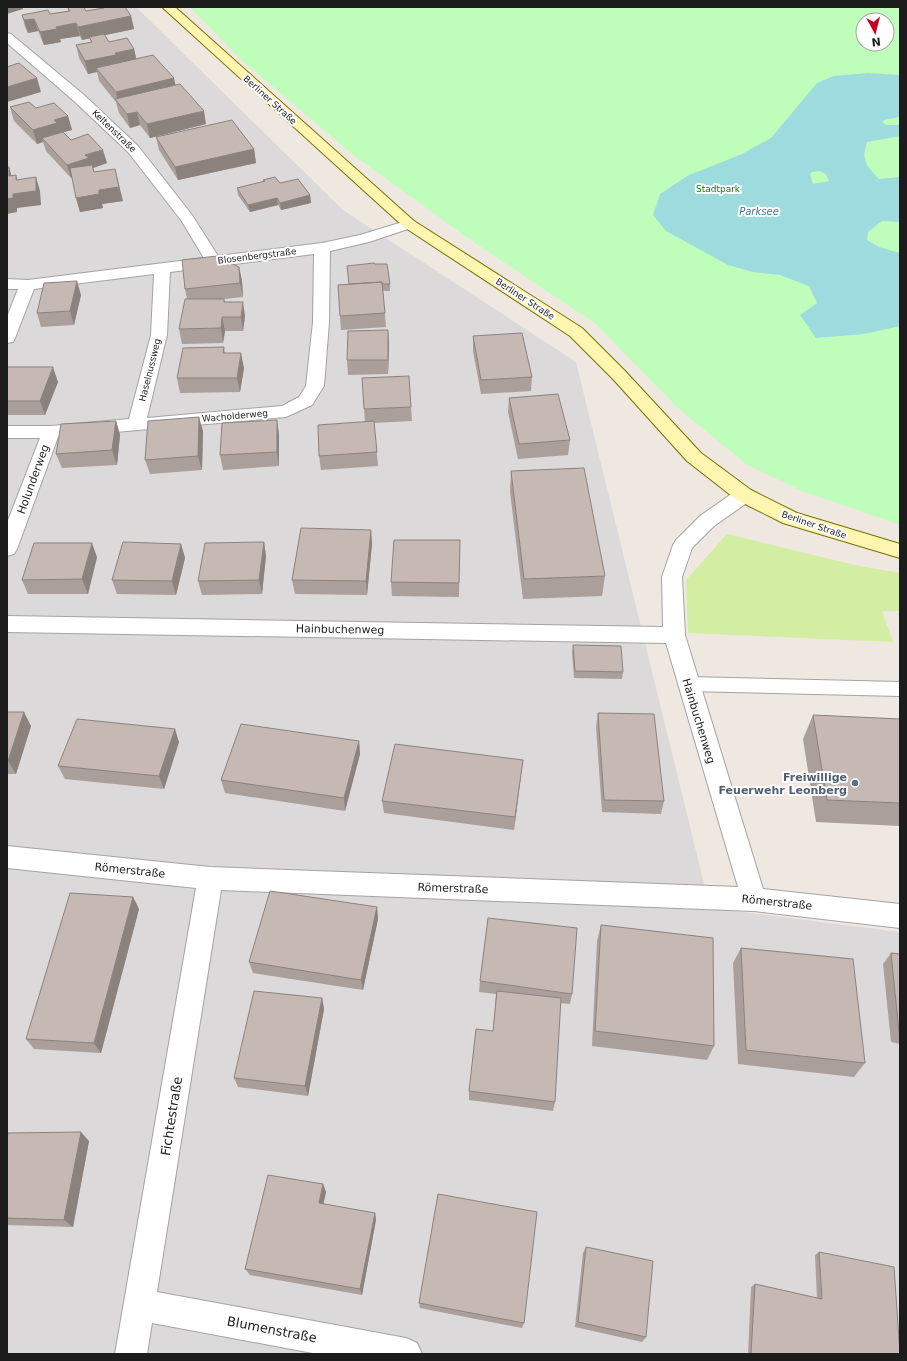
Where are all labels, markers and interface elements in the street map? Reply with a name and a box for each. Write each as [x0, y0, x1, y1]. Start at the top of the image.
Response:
north arrow [855, 12, 895, 52]
text: N [871, 34, 882, 48]
street label: Berliner Straße [241, 74, 299, 127]
street label: Keltenstraße [90, 108, 138, 155]
park label: Stadtpark [696, 184, 741, 194]
water label: Parksee [739, 206, 779, 217]
street label: Blosenbergstraße [217, 246, 297, 266]
street label: Berliner Straße [494, 276, 557, 322]
street label: Haselnussweg [137, 338, 163, 402]
street label: Wacholderweg [202, 408, 268, 424]
street label: Holunderweg [15, 443, 52, 516]
street label: Berliner Straße [780, 509, 848, 541]
street label: Hainbuchenweg [296, 622, 384, 637]
street label: Hainbuchenweg [679, 677, 718, 765]
place label: Freiwillige Feuerwehr Leonberg [719, 771, 847, 797]
marker: Freiwillige Feuerwehr Leonberg [850, 778, 860, 788]
street label: Römerstraße [94, 860, 166, 881]
street label: Römerstraße [417, 881, 489, 896]
street label: Römerstraße [741, 892, 813, 913]
street label: Fichtestraße [158, 1075, 185, 1157]
street label: Blumenstraße [226, 1313, 318, 1346]

